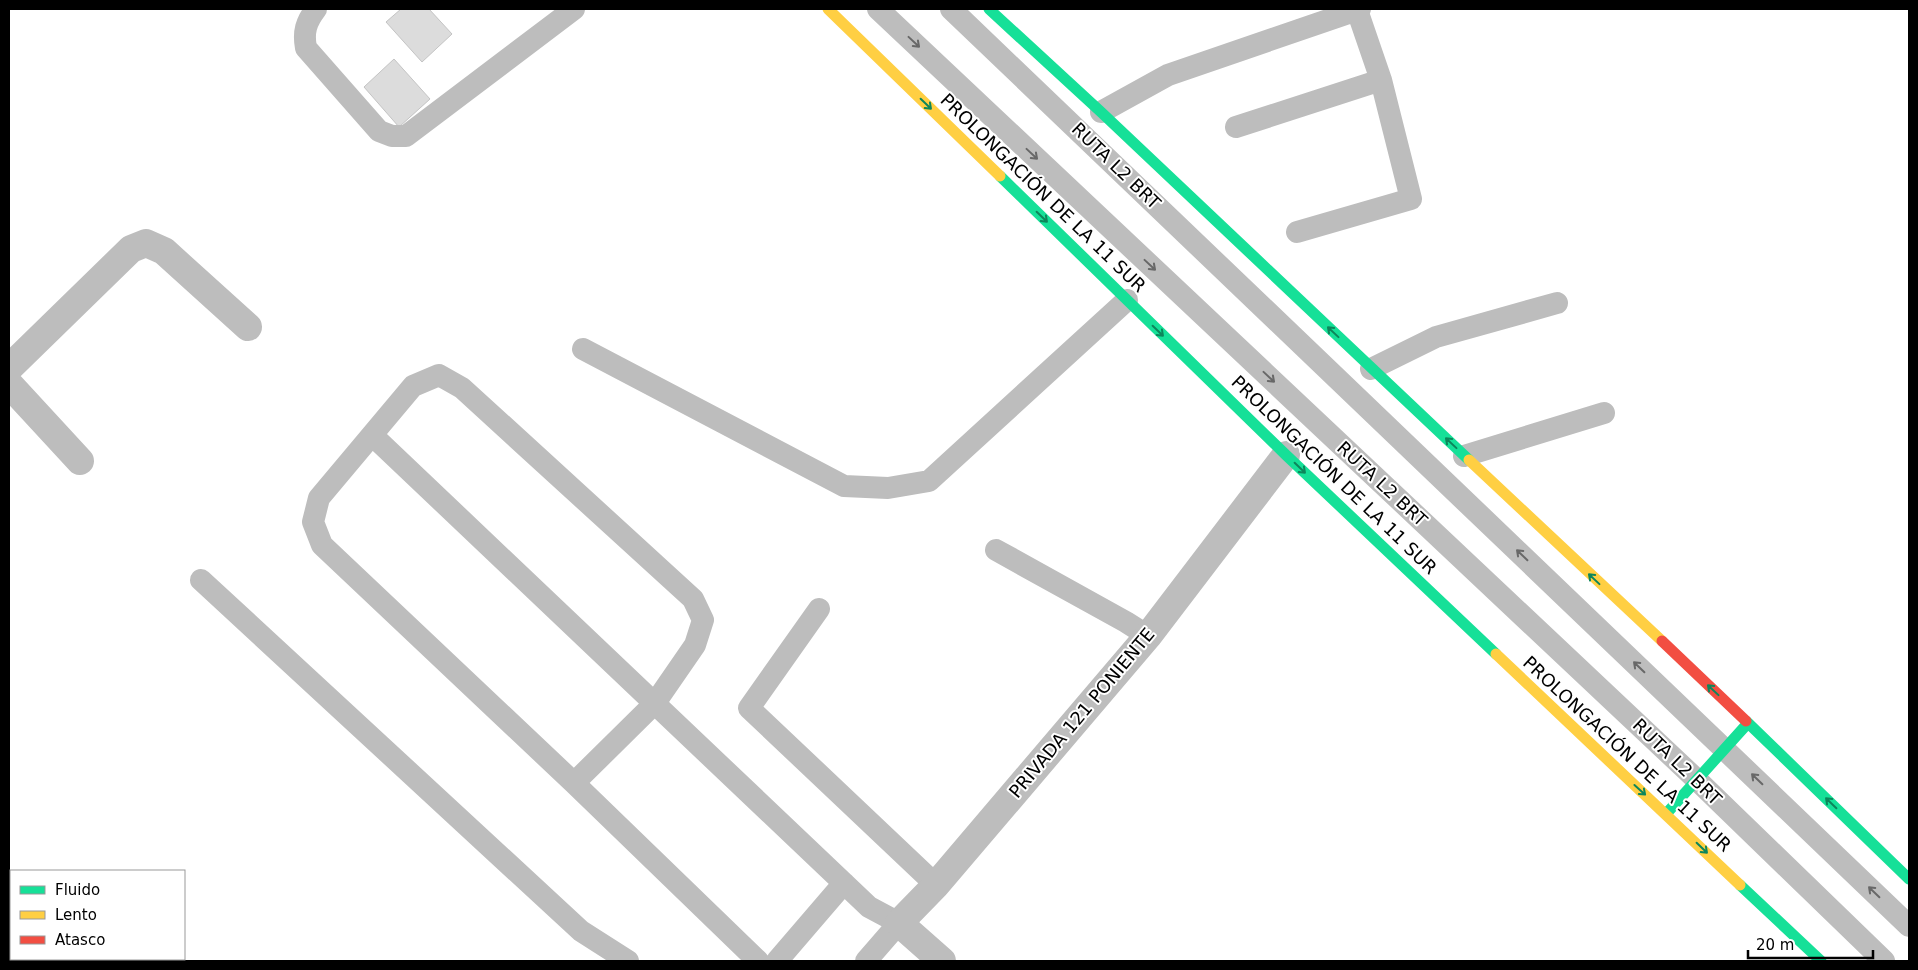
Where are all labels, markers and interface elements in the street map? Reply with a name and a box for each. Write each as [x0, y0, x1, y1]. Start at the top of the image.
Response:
one-way arrow [908, 36, 920, 48]
street label: PROLONGACIÓN DE LA 11 SUR [936, 89, 1150, 296]
one-way arrow [919, 98, 932, 110]
street label: RUTA L2 BRT [1068, 118, 1166, 214]
one-way arrow [1026, 148, 1039, 160]
one-way arrow [1036, 211, 1048, 223]
one-way arrow [1144, 259, 1157, 271]
one-way arrow [1152, 324, 1164, 336]
one-way arrow [1326, 326, 1339, 338]
street label: PROLONGACIÓN DE LA 11 SUR [1227, 371, 1441, 578]
one-way arrow [1262, 371, 1275, 383]
street label: RUTA L2 BRT [1333, 437, 1432, 531]
one-way arrow [1444, 437, 1457, 449]
one-way arrow [1294, 462, 1306, 474]
one-way arrow [1516, 549, 1528, 561]
one-way arrow [1588, 573, 1601, 585]
street label: PRIVADA 121 PONIENTE [1005, 624, 1159, 802]
street label: PROLONGACIÓN DE LA 11 SUR [1519, 652, 1736, 856]
one-way arrow [1633, 661, 1646, 673]
one-way arrow [1706, 684, 1719, 696]
street label: RUTA L2 BRT [1629, 714, 1727, 810]
one-way arrow [1750, 773, 1763, 785]
one-way arrow [1634, 785, 1647, 796]
one-way arrow [1825, 797, 1837, 810]
one-way arrow [1695, 842, 1708, 854]
legend [10, 870, 185, 960]
text: Fluido [55, 881, 100, 899]
one-way arrow [1868, 886, 1880, 898]
text: Lento [55, 906, 97, 924]
scale bar [1748, 928, 1873, 960]
text: Atasco [55, 931, 105, 949]
text: 20 m [1756, 936, 1794, 954]

